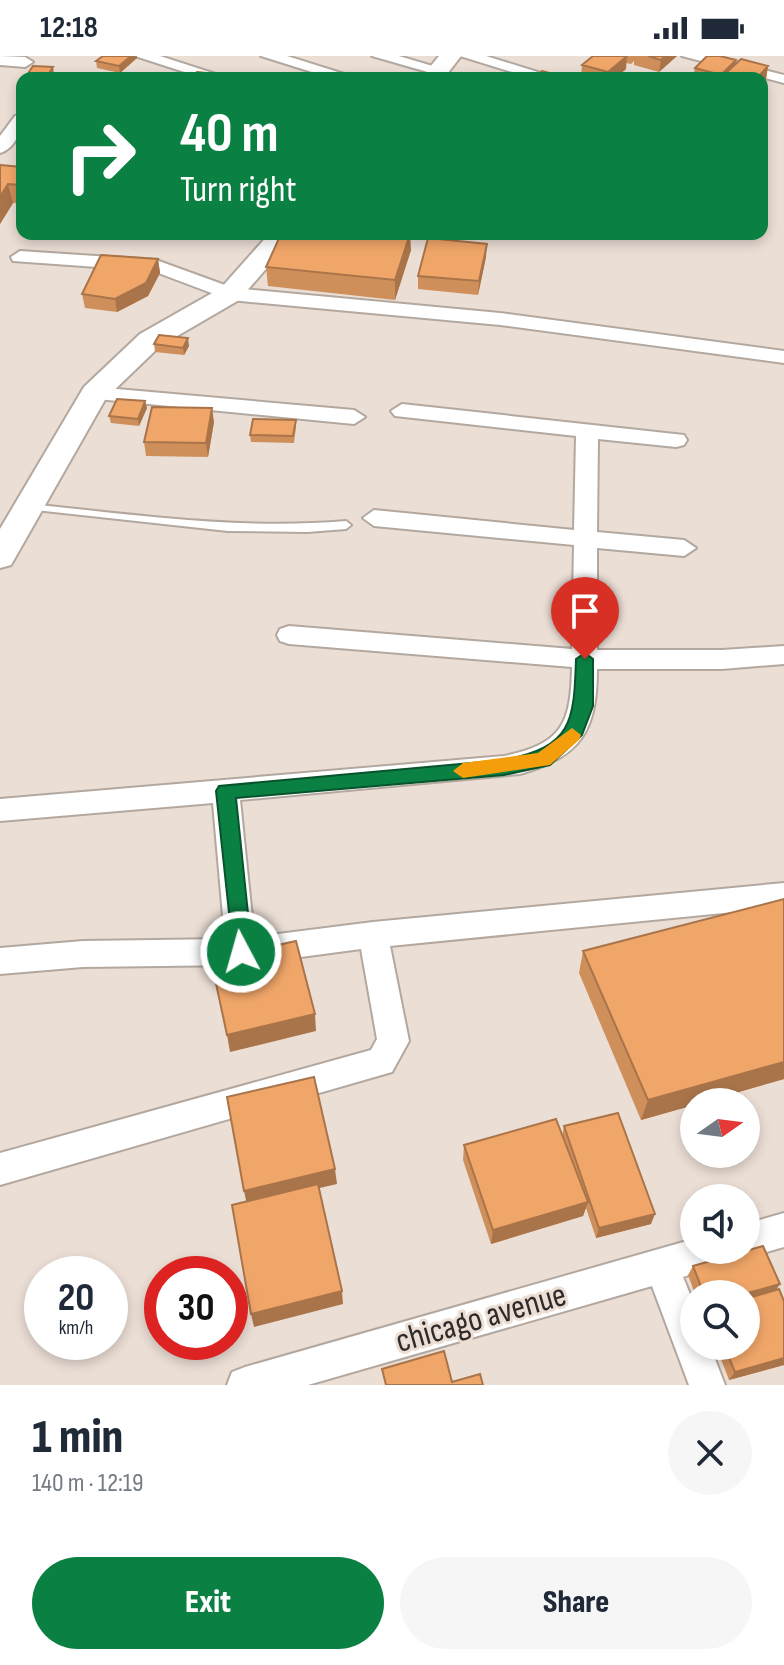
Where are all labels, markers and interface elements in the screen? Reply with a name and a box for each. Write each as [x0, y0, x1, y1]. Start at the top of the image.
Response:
text: 12:18 [40, 10, 98, 46]
text: 40 m [180, 101, 279, 168]
icon: right [48, 104, 152, 208]
text: Turn right [180, 169, 297, 212]
pin [551, 577, 619, 659]
icon: arrive [563, 589, 607, 633]
position arrow [199, 910, 283, 994]
north arrow [680, 1088, 760, 1168]
map controls [680, 1088, 760, 1360]
button: sound [680, 1184, 760, 1264]
speed limit sign: 30 [144, 1256, 248, 1360]
text: 20 [58, 1274, 94, 1322]
street label: chicago avenue [391, 1274, 571, 1362]
button: search [680, 1280, 760, 1360]
text: km/h [59, 1316, 93, 1340]
text: 1 min [32, 1409, 123, 1466]
button: close [668, 1411, 752, 1495]
text: 140 m · 12:19 [32, 1468, 143, 1499]
button: Exit [32, 1557, 384, 1649]
button: Share [400, 1557, 752, 1649]

